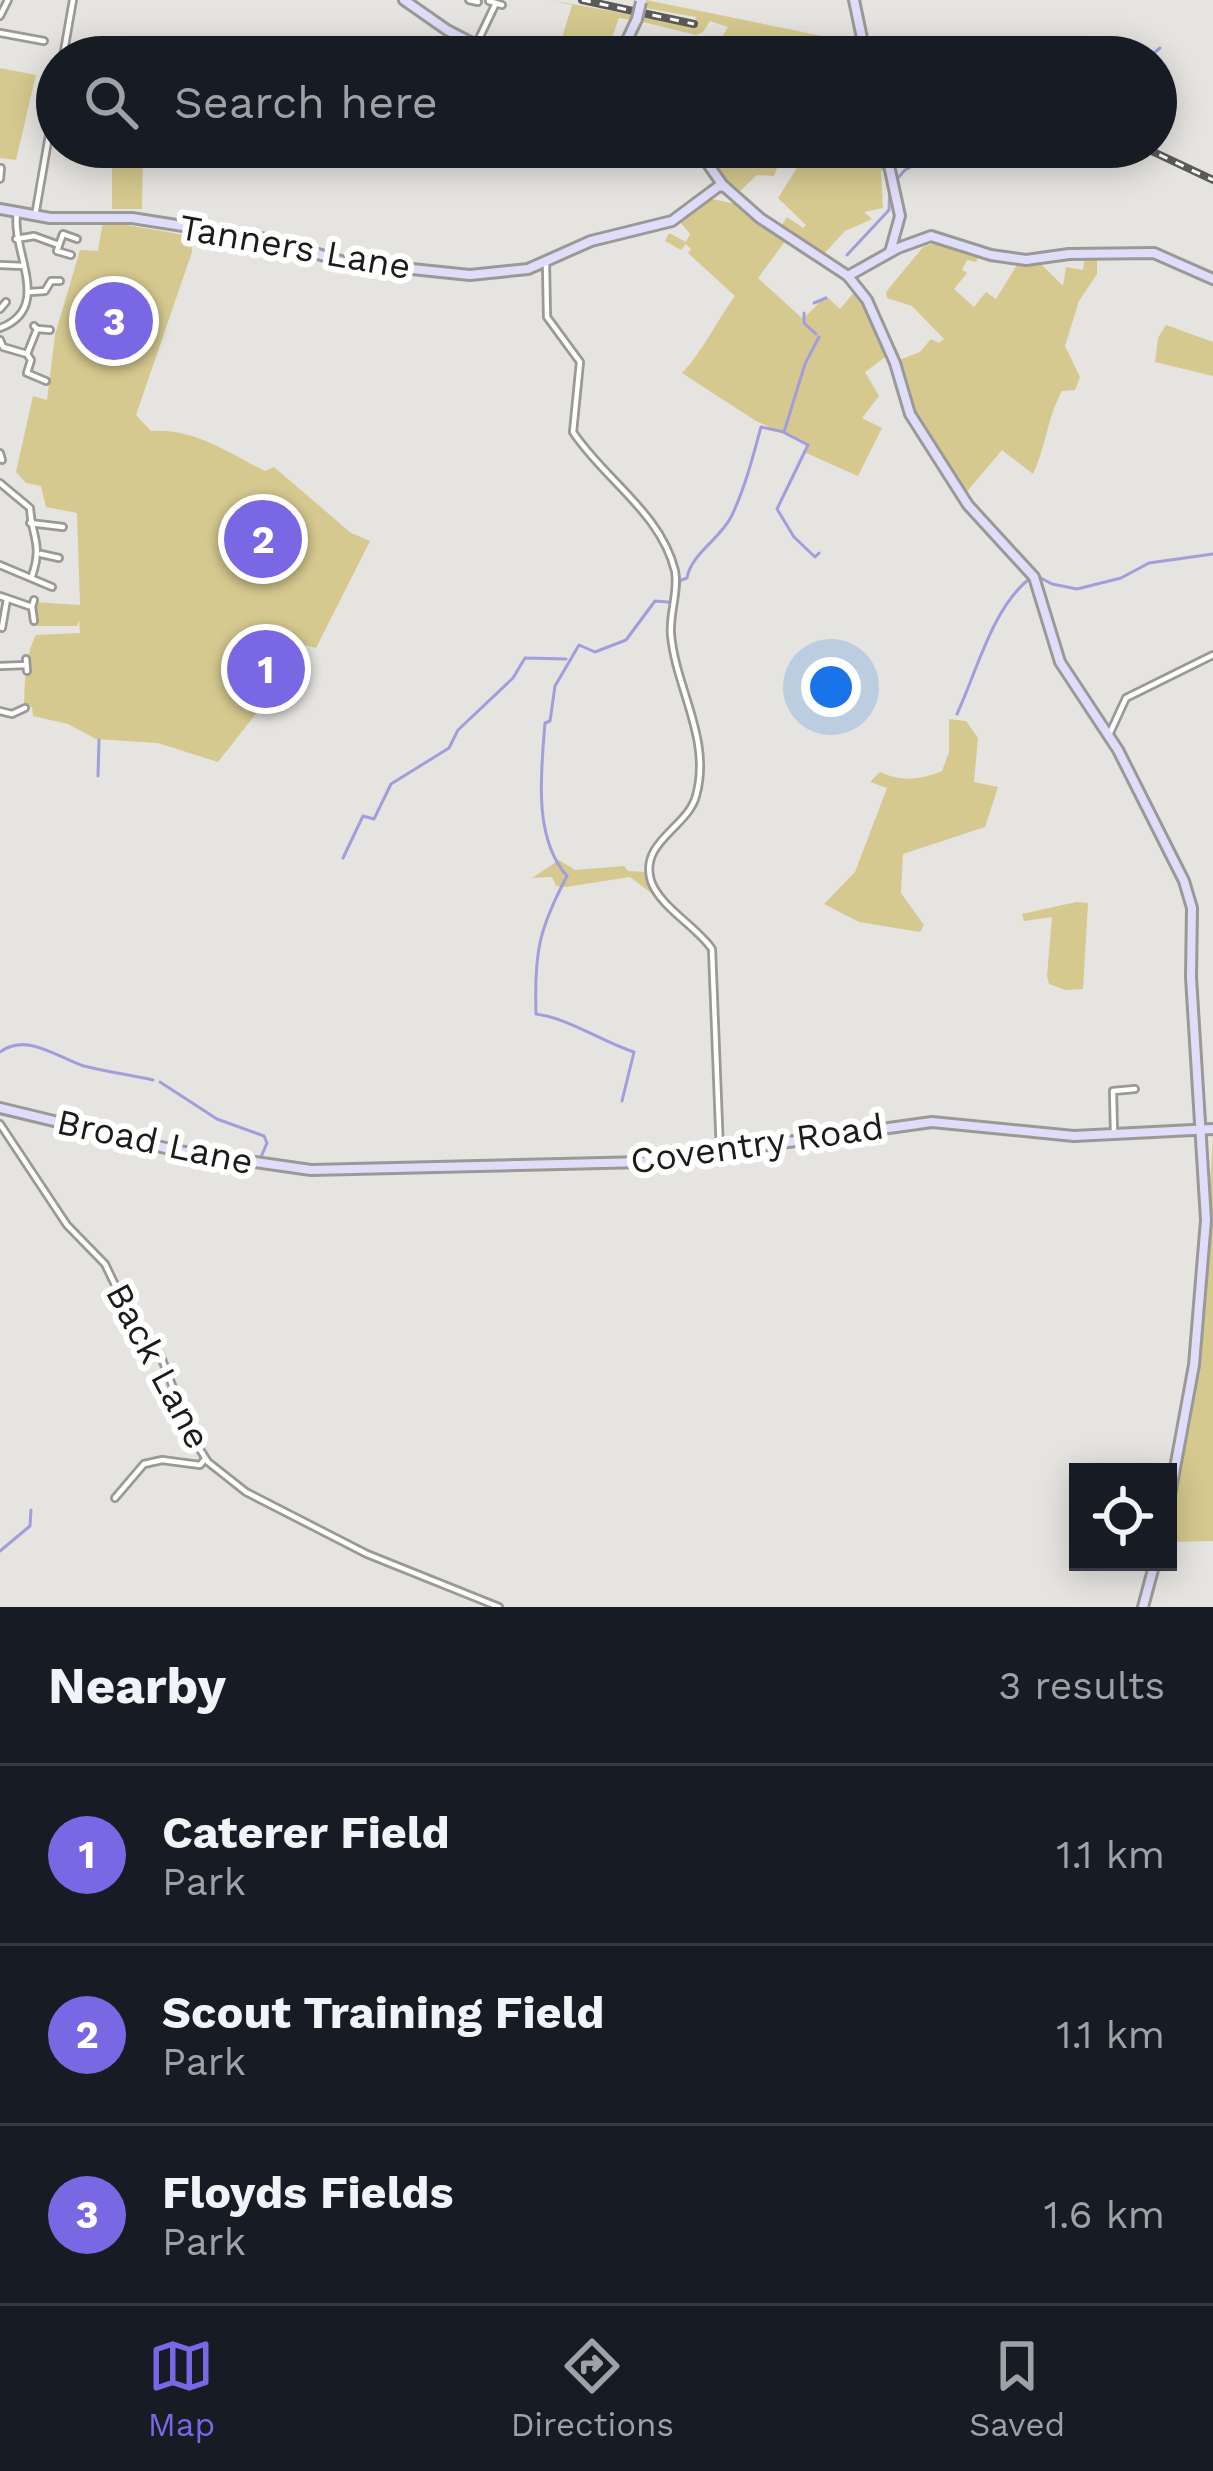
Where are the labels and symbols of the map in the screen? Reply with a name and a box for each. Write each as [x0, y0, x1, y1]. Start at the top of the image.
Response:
street label: Tanners Lane [176, 206, 414, 288]
pin: 3 [75, 276, 153, 366]
pin: 2 [224, 494, 302, 584]
pin: 1 [227, 624, 305, 714]
your location [801, 657, 861, 717]
street label: Broad Lane [53, 1101, 257, 1183]
street label: Coventry Road [628, 1105, 886, 1183]
street label: Back Lane [97, 1276, 219, 1456]

